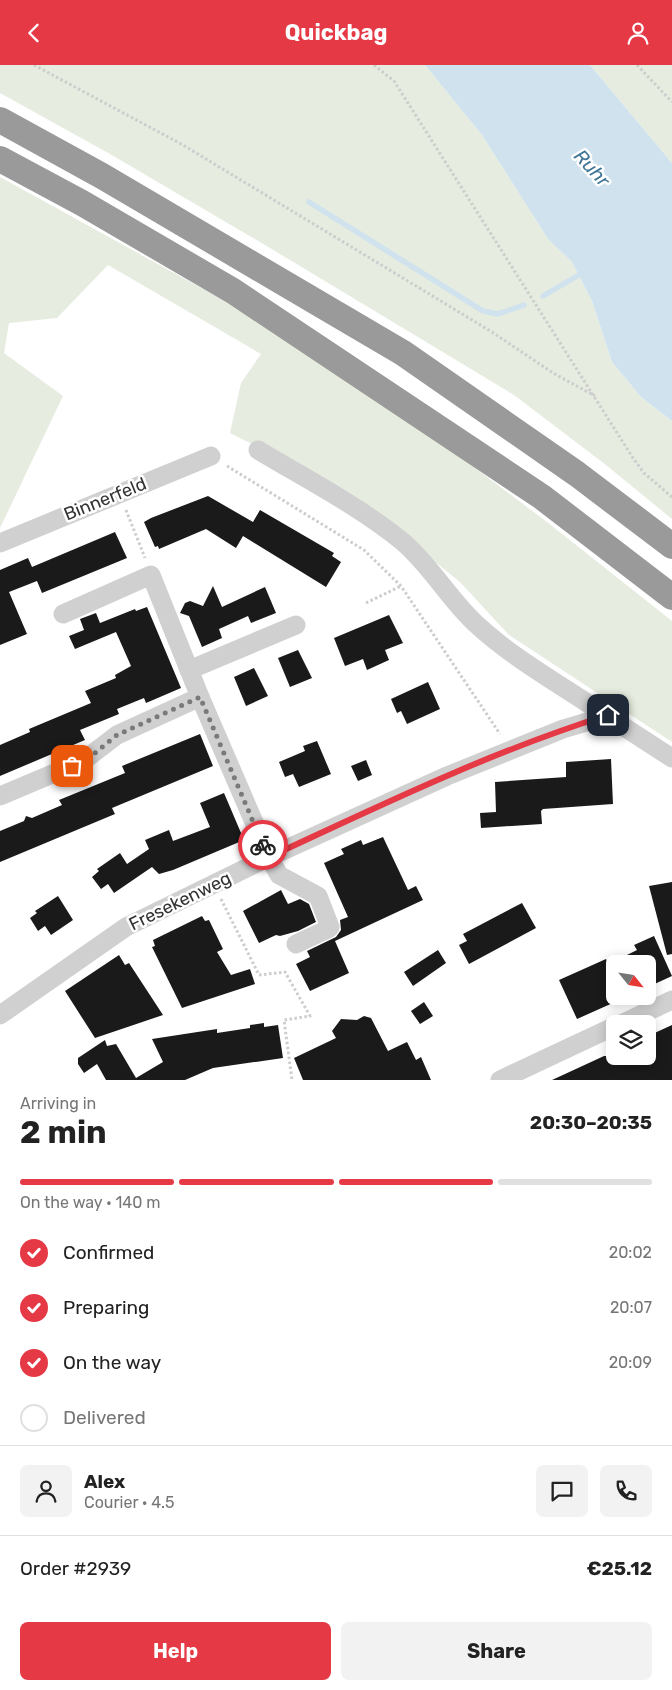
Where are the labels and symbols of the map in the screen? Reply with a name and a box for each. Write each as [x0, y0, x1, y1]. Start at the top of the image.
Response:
water label: Ruhr [569, 145, 615, 192]
street label: Binnerfeld [61, 472, 149, 526]
pin [587, 694, 629, 736]
pin [51, 745, 93, 787]
courier [238, 820, 288, 870]
street label: Fresekenweg [125, 867, 235, 935]
north arrow [606, 955, 656, 1005]

